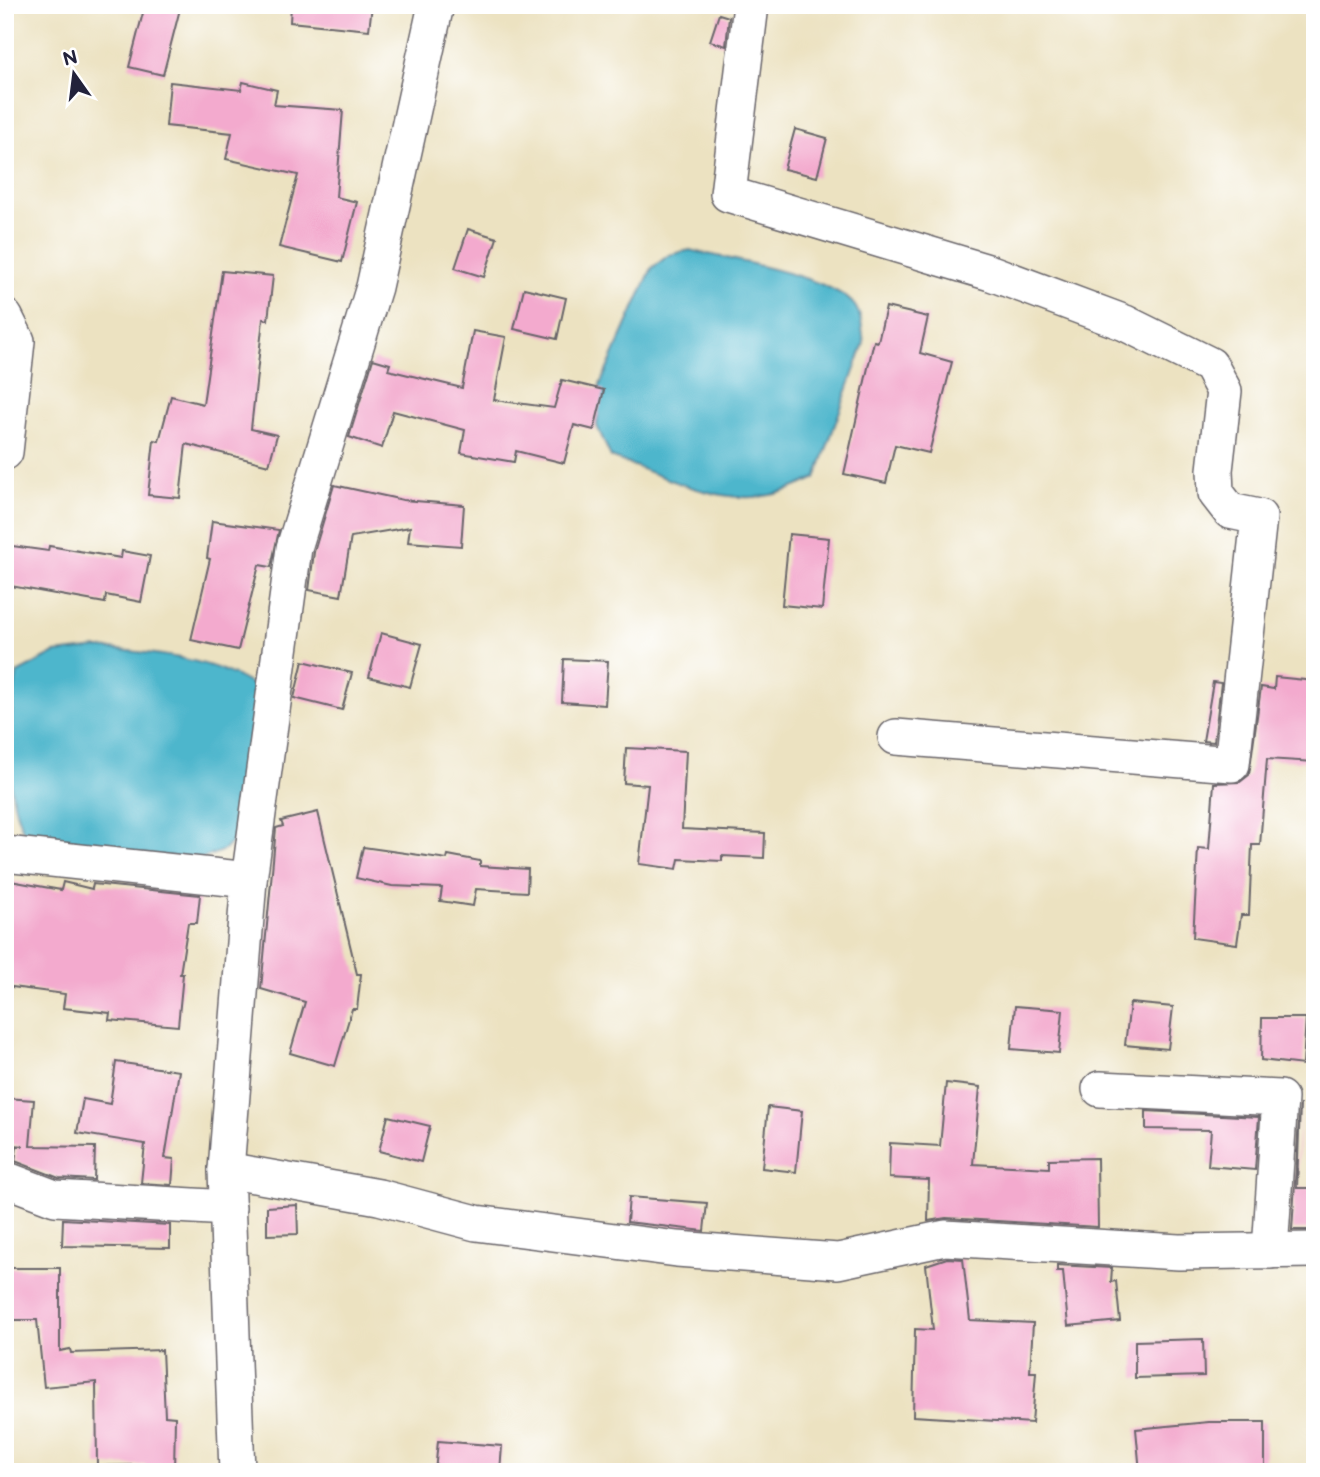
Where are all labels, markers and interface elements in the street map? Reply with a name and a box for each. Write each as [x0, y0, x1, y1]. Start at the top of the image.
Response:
north arrow [38, 38, 108, 108]
text: N [61, 46, 80, 72]

